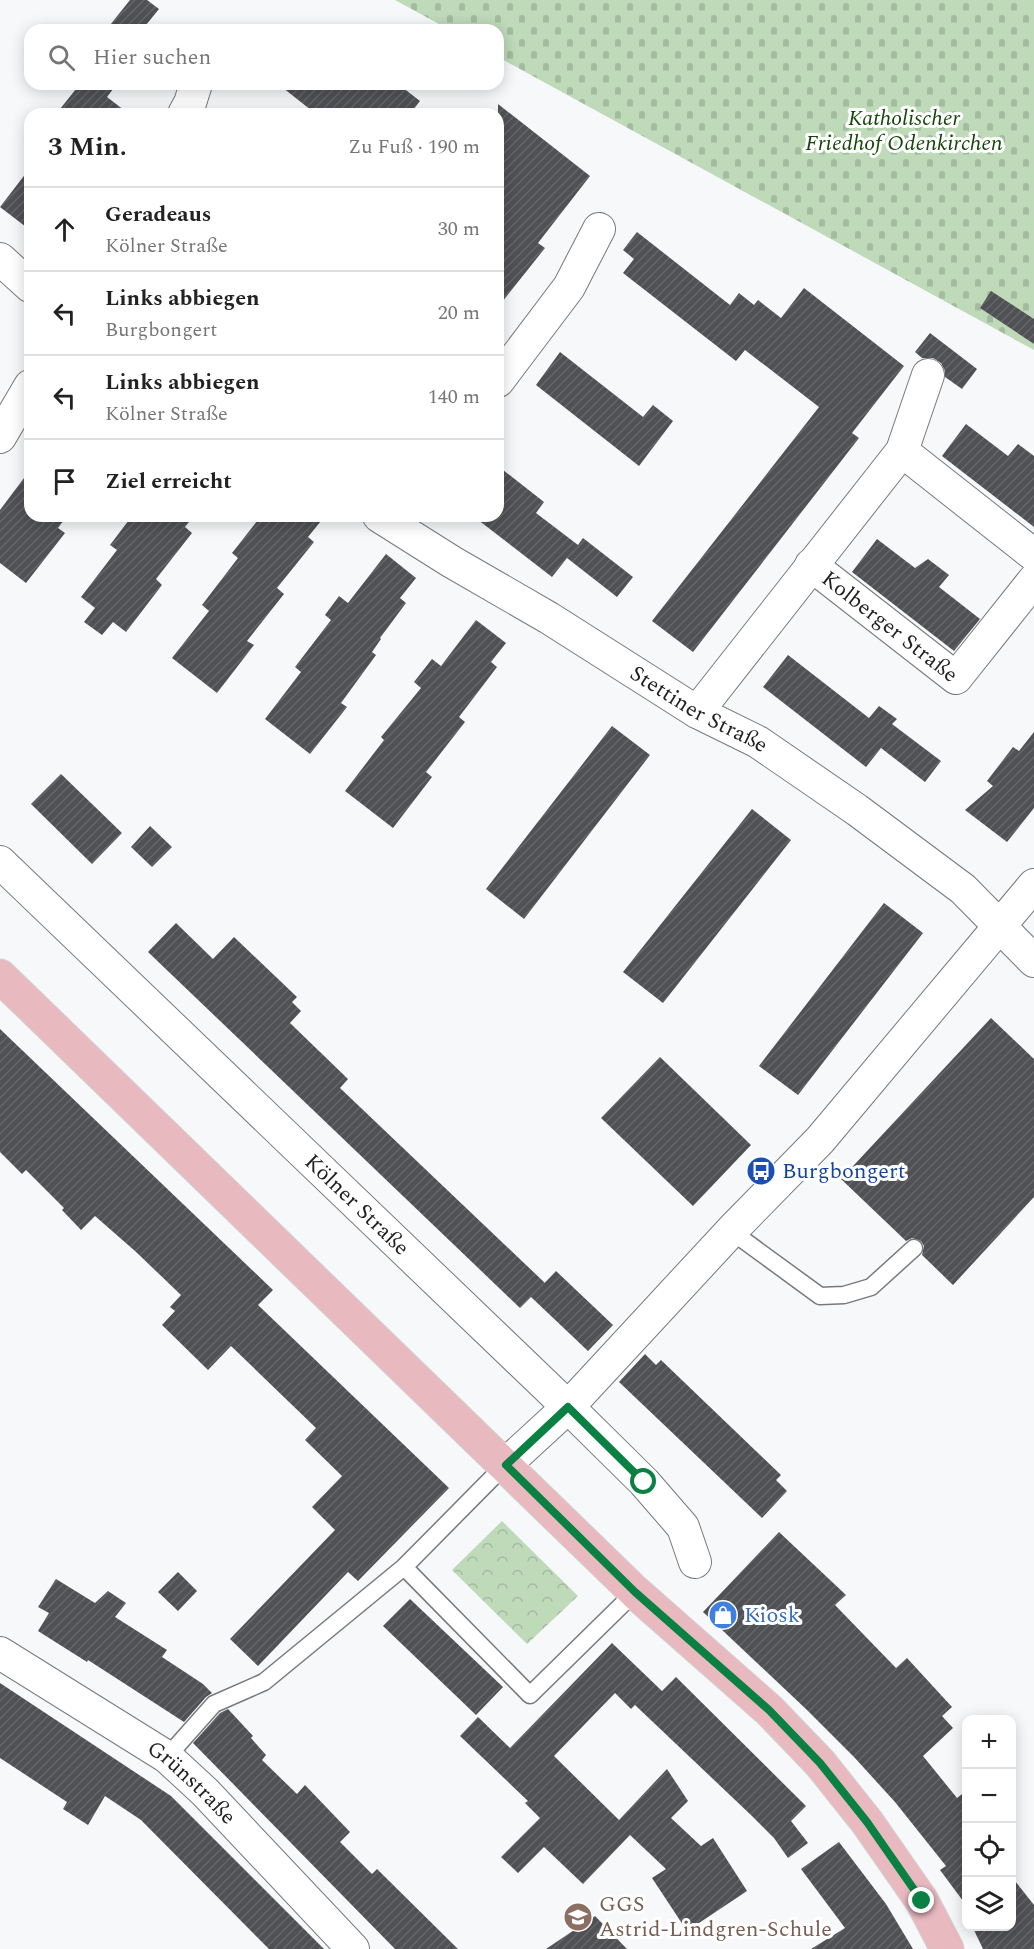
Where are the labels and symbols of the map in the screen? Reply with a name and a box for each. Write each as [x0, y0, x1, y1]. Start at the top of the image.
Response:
park label: Katholischer Friedhof Odenkirchen [805, 102, 1003, 160]
street label: Kolberger Straße [814, 562, 965, 690]
street label: Stettiner Straße [623, 657, 775, 761]
street label: Kölner Straße [297, 1146, 417, 1263]
bus stop icon: Burgbongert [745, 1155, 777, 1187]
place label: Burgbongert [782, 1155, 906, 1188]
route start [630, 1468, 656, 1494]
shop icon: Kiosk [707, 1599, 739, 1631]
place label: Kiosk [744, 1599, 800, 1632]
street label: Grünstraße [141, 1732, 244, 1832]
route end [908, 1887, 934, 1913]
place label: GGS Astrid-Lindgren-Schule [599, 1888, 832, 1946]
school or university icon: GGS Astrid-Lindgren-Schule [562, 1901, 594, 1933]

